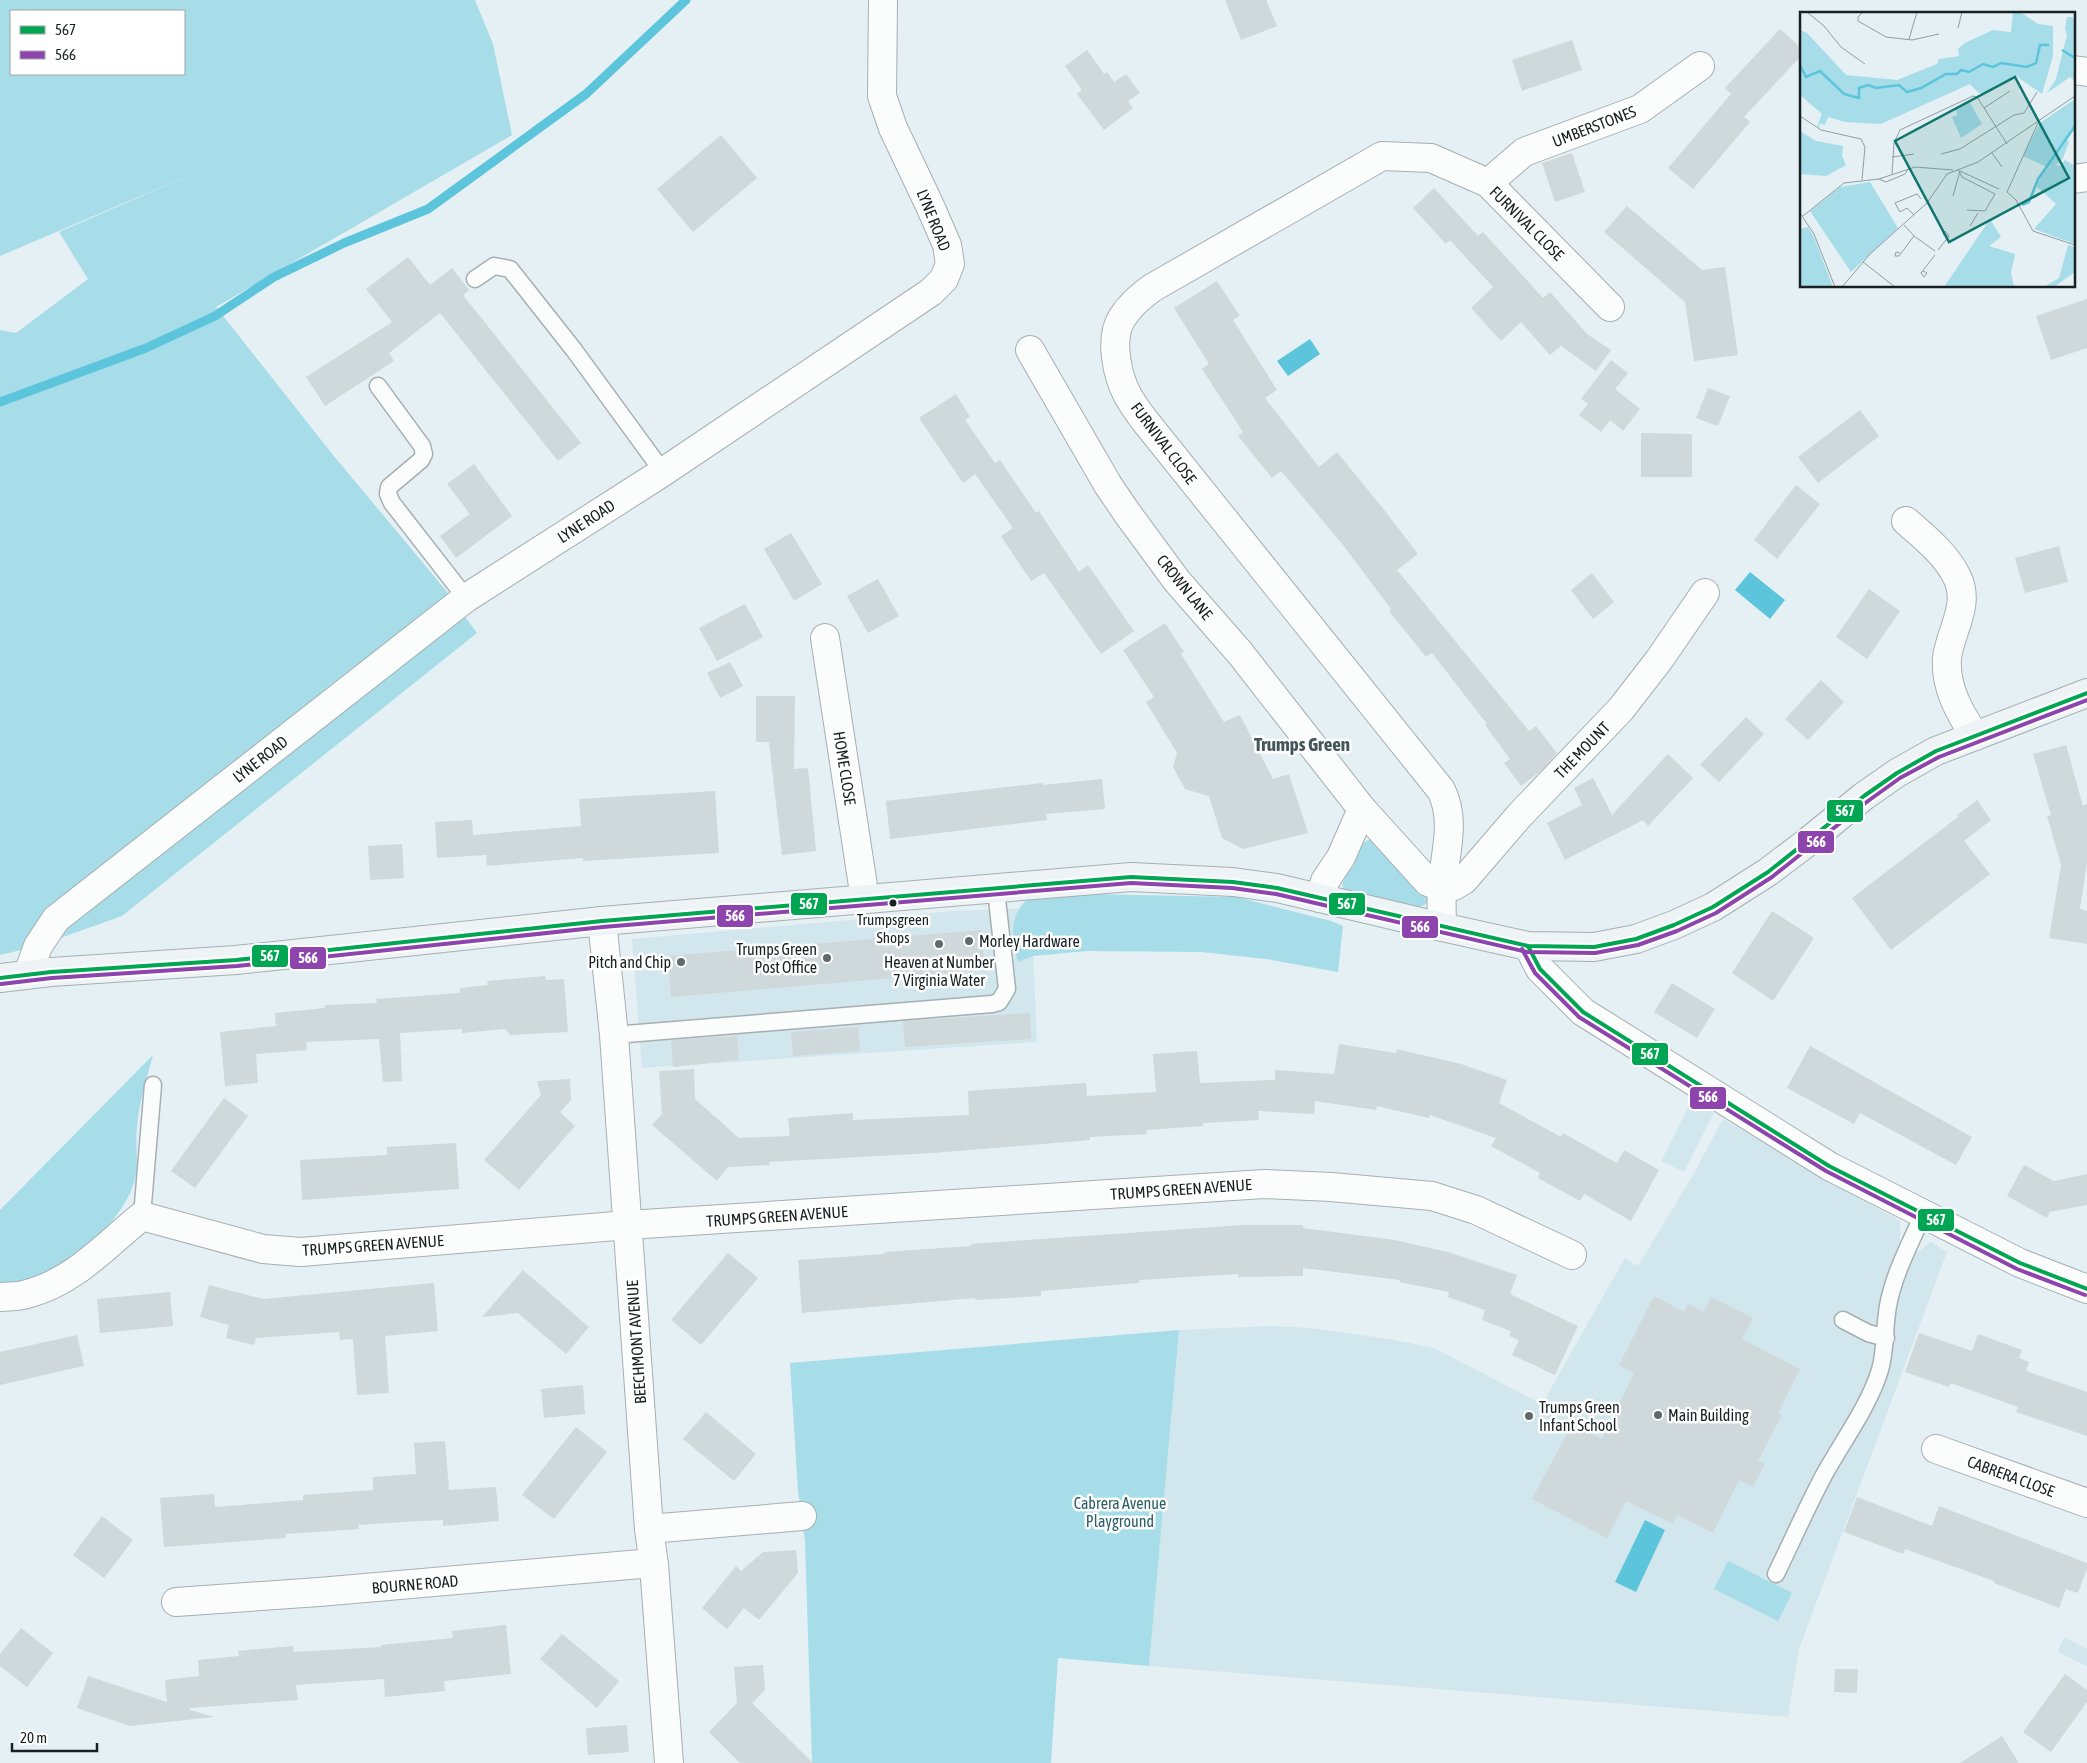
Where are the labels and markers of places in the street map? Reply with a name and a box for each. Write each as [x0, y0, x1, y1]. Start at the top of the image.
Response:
marker: Trumpsgreen Shops [888, 898, 898, 908]
place label: Trumpsgreen Shops [857, 911, 929, 946]
place label: Morley Hardware [979, 932, 1080, 951]
marker: Morley Hardware [963, 935, 975, 947]
marker: Heaven at Number 7 Virginia Water [933, 938, 945, 950]
place label: Trumps Green Post Office [736, 940, 817, 976]
marker: Trumps Green Post Office [821, 952, 833, 964]
place label: Pitch and Chip [588, 953, 671, 972]
place label: Heaven at Number 7 Virginia Water [884, 953, 994, 990]
marker: Pitch and Chip [675, 956, 687, 968]
place label: Trumps Green Infant School [1539, 1398, 1620, 1434]
place label: Main Building [1668, 1406, 1749, 1425]
marker: Main Building [1652, 1409, 1664, 1421]
marker: Trumps Green Infant School [1523, 1410, 1535, 1422]

